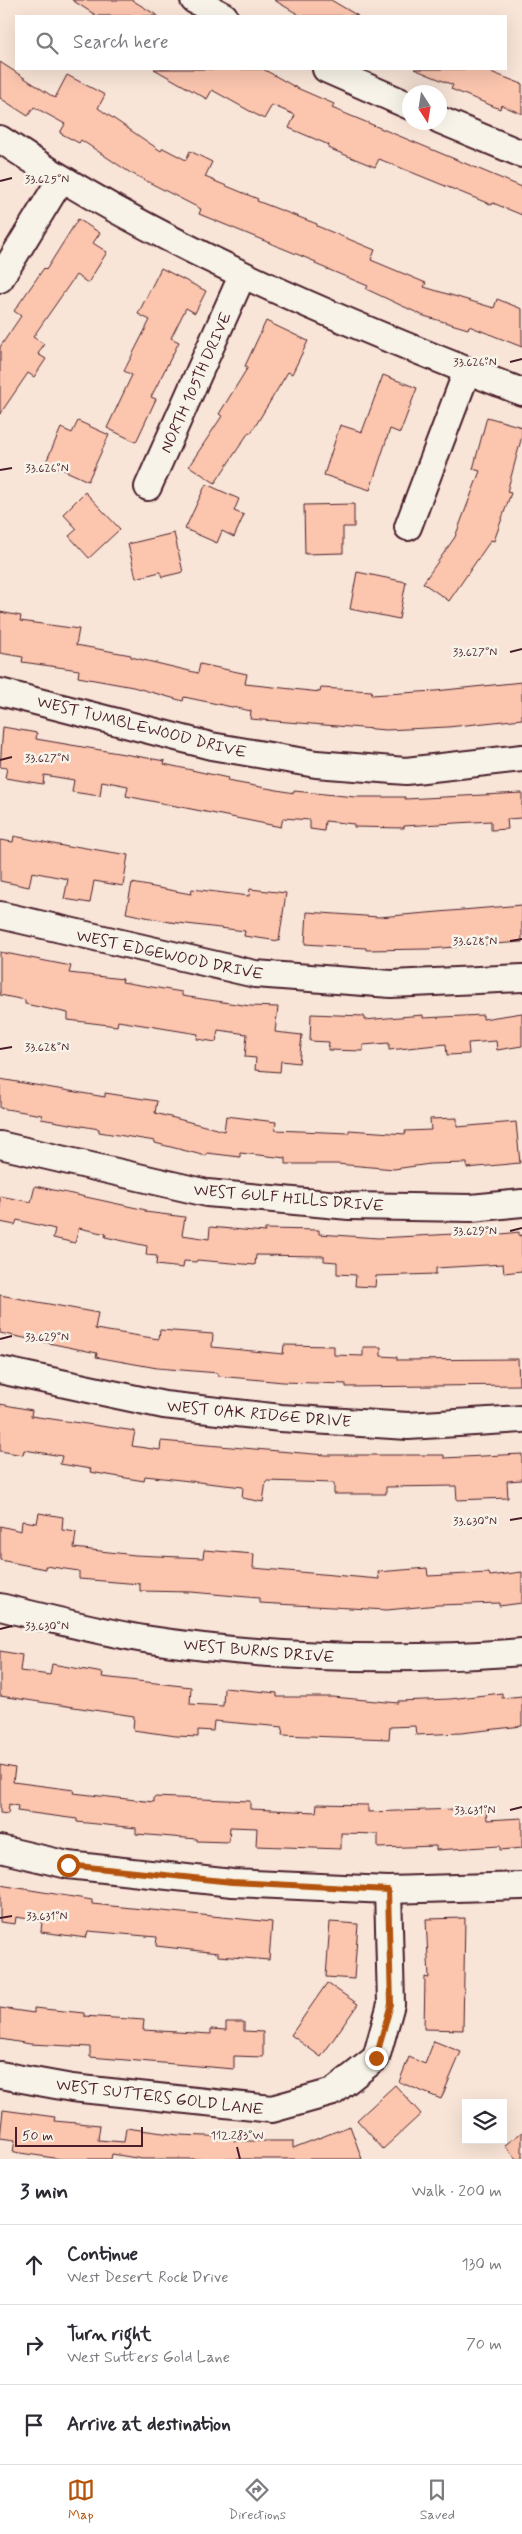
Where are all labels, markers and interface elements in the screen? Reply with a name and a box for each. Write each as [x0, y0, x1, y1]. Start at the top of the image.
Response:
search box [15, 15, 507, 70]
icon: search [33, 29, 61, 57]
text: Search here [73, 30, 169, 55]
north arrow [402, 85, 447, 130]
text: 33.625°N [25, 172, 69, 188]
street label: NORTH 105TH DRIVE [156, 309, 237, 457]
text: 33.626°N [453, 355, 497, 371]
text: 33.626°N [25, 461, 69, 477]
text: 33.627°N [453, 645, 497, 661]
street label: WEST TUMBLEWOOD DRIVE [35, 691, 249, 764]
text: 33.627°N [25, 751, 69, 767]
street label: WEST EDGEWOOD DRIVE [74, 925, 265, 986]
text: 33.628°N [453, 934, 497, 950]
text: 33.628°N [25, 1040, 69, 1056]
street label: WEST GULF HILLS DRIVE [193, 1180, 385, 1217]
text: 33.629°N [453, 1224, 497, 1240]
text: 33.629°N [25, 1330, 69, 1346]
street label: WEST OAK RIDGE DRIVE [166, 1396, 352, 1433]
text: 33.630°N [453, 1514, 497, 1530]
text: 33.630°N [25, 1619, 69, 1635]
street label: WEST BURNS DRIVE [182, 1634, 335, 1669]
text: 33.631°N [454, 1803, 496, 1819]
route start [57, 1854, 80, 1877]
text: 33.631°N [26, 1909, 68, 1925]
route end [365, 2047, 388, 2070]
street label: WEST SUTTERS GOLD LANE [55, 2074, 265, 2121]
map controls [462, 2099, 507, 2144]
button: layers [462, 2099, 507, 2144]
scale bar [15, 2124, 142, 2147]
text: 50 m [22, 2127, 53, 2145]
text: 112.283°W [211, 2128, 264, 2144]
text: 3 min [20, 2178, 68, 2206]
text: Walk · 200 m [411, 2181, 502, 2202]
text: Continue [67, 2242, 138, 2267]
icon: ahead [20, 2251, 48, 2279]
text: 130 m [461, 2254, 502, 2275]
text: West Desert Rock Drive [67, 2267, 228, 2288]
text: Turn right [67, 2322, 151, 2347]
icon: right [20, 2331, 48, 2359]
text: 70 m [466, 2334, 502, 2355]
text: West Sutters Gold Lane [67, 2347, 230, 2368]
icon: arrive [20, 2411, 48, 2439]
text: Arrive at destination [67, 2412, 231, 2437]
tab: Map [67, 2476, 95, 2524]
tab: Directions [229, 2476, 286, 2524]
tab: Saved [420, 2476, 455, 2524]

